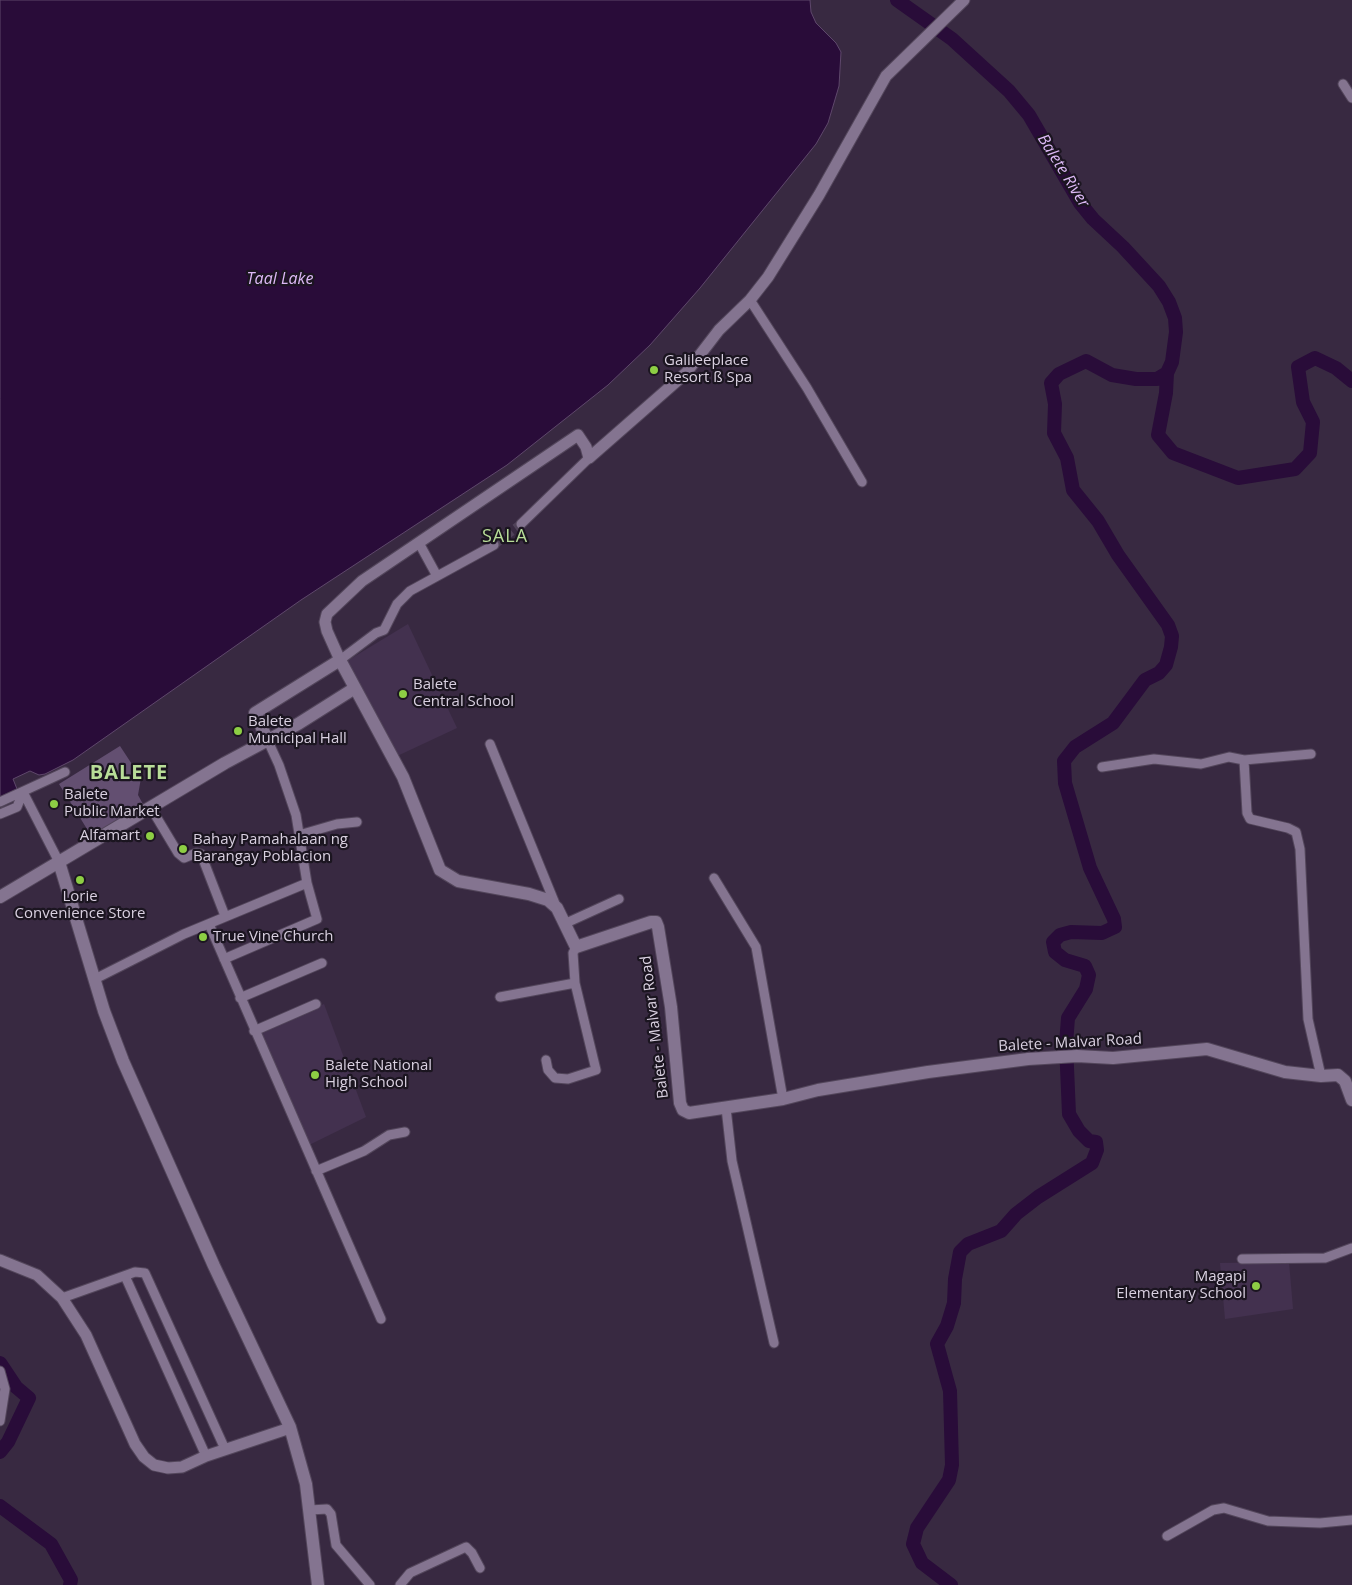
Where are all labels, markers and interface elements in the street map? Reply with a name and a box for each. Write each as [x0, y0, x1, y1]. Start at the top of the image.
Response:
water label: Balete River [1033, 131, 1093, 211]
water label: Taal Lake [247, 269, 313, 289]
place label: Galileeplace Resort ß Spa [664, 352, 752, 387]
marker: Galileeplace Resort ß Spa [648, 364, 660, 376]
district label: SALA [481, 526, 529, 548]
place label: Balete Central School [413, 676, 514, 711]
marker: Balete Central School [397, 688, 409, 700]
place label: Balete Municipal Hall [248, 713, 347, 748]
marker: Balete Municipal Hall [232, 725, 244, 737]
district label: BALETE [89, 761, 169, 785]
place label: Balete Public Market [64, 786, 160, 821]
marker: Balete Public Market [48, 798, 60, 810]
place label: Alfamart [80, 827, 140, 845]
marker: Alfamart [144, 830, 156, 842]
place label: Bahay Pamahalaan ng Barangay Poblacion [193, 831, 348, 866]
marker: Bahay Pamahalaan ng Barangay Poblacion [177, 843, 189, 855]
marker: Lorie Convenience Store [74, 874, 86, 886]
place label: Lorie Convenience Store [15, 888, 145, 923]
place label: True Vine Church [213, 928, 334, 946]
marker: True Vine Church [197, 931, 209, 943]
street label: Balete - Malvar Road [637, 954, 673, 1100]
street label: Balete - Malvar Road [998, 1030, 1142, 1056]
place label: Balete National High School [325, 1057, 432, 1092]
marker: Balete National High School [309, 1069, 321, 1081]
place label: Magapi Elementary School [1116, 1268, 1246, 1303]
marker: Magapi Elementary School [1250, 1280, 1262, 1292]

